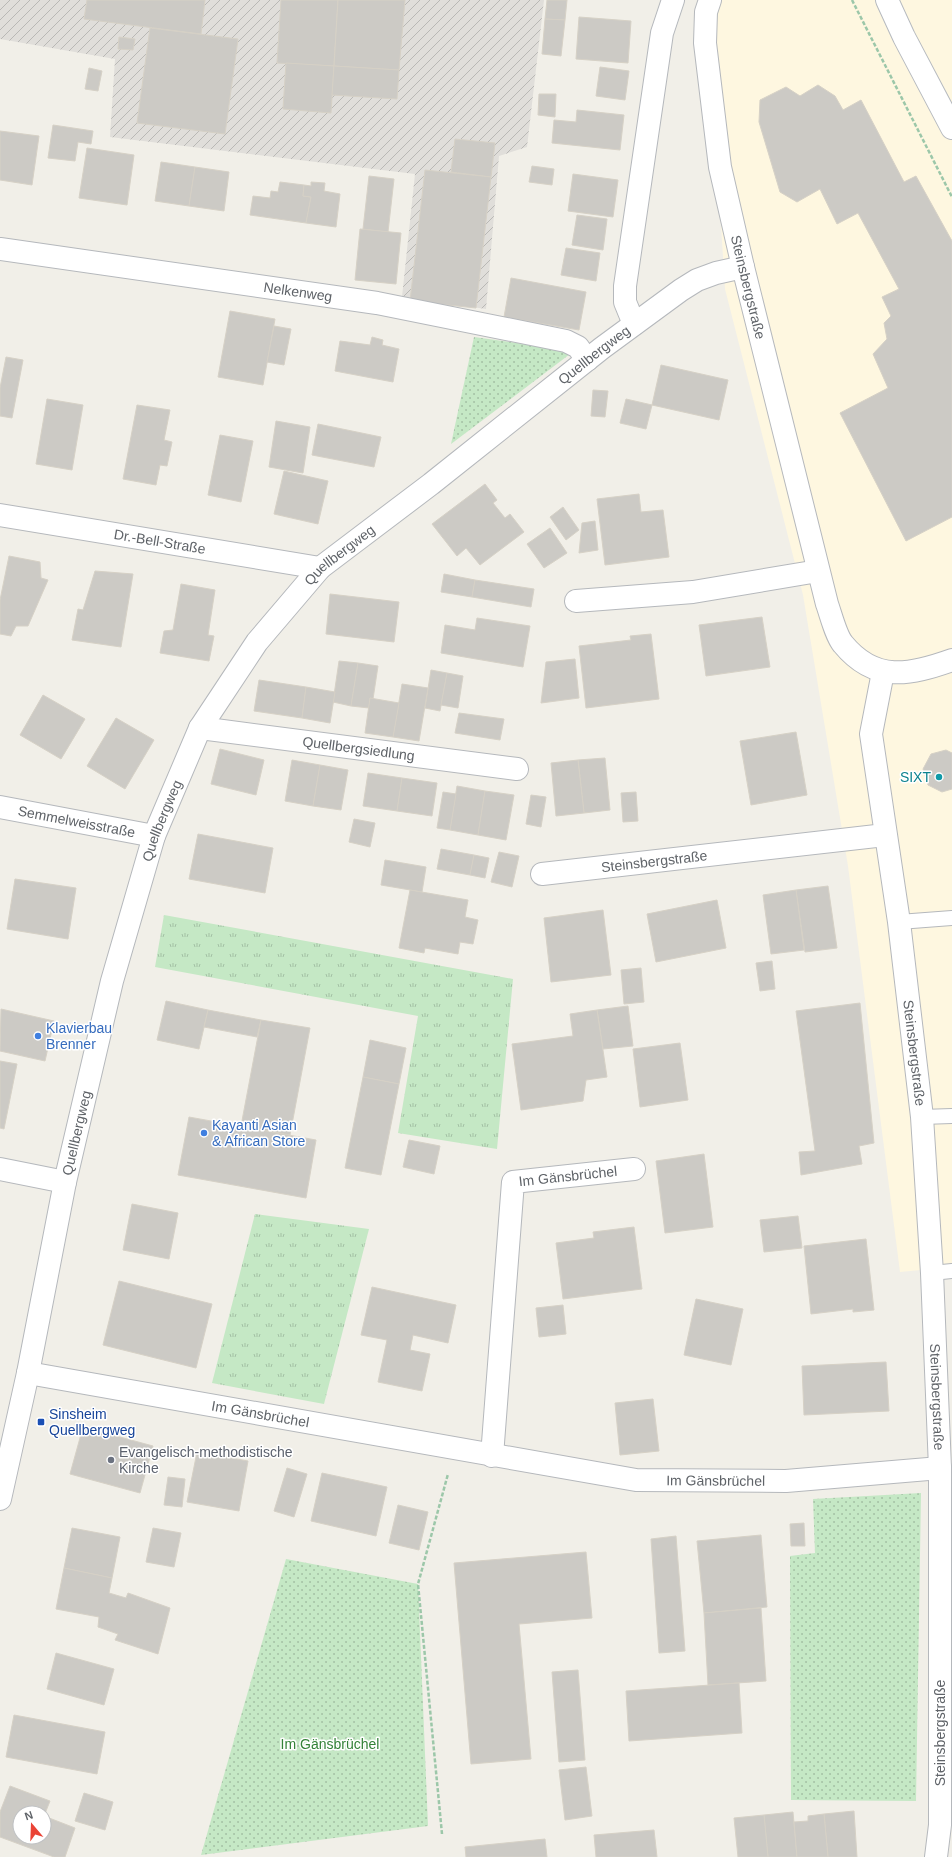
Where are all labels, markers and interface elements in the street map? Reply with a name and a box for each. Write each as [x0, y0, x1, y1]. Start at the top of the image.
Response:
street label: Steinsbergstraße [728, 233, 769, 341]
street label: Nelkenweg [262, 279, 333, 305]
street label: Quellbergweg [555, 322, 633, 388]
street label: Quellbergweg [301, 521, 378, 588]
street label: Dr.-Bell-Straße [113, 526, 207, 557]
street label: Quellbergsiedlung [302, 733, 416, 764]
place label: SIXT [900, 769, 931, 785]
marker: SIXT [934, 772, 944, 782]
street label: Quellbergweg [139, 777, 185, 863]
street label: Semmelweisstraße [17, 803, 137, 840]
street label: Steinsbergstraße [600, 847, 708, 875]
street label: Steinsbergstraße [900, 999, 929, 1107]
place label: Klavierbau Brenner [46, 1020, 112, 1052]
marker: Klavierbau Brenner [33, 1031, 43, 1041]
street label: Quellbergweg [59, 1089, 94, 1177]
place label: Kayanti Asian & African Store [212, 1117, 306, 1149]
marker: Kayanti Asian & African Store [199, 1128, 209, 1138]
street label: Im Gänsbrüchel [518, 1163, 618, 1189]
street label: Steinsbergstraße [927, 1343, 947, 1451]
street label: Im Gänsbrüchel [210, 1397, 311, 1430]
place label: Sinsheim Quellbergweg [49, 1406, 135, 1438]
marker: Sinsheim Quellbergweg [36, 1417, 46, 1427]
place label: Evangelisch-methodistische Kirche [119, 1444, 293, 1476]
marker: Evangelisch-methodistische Kirche [106, 1455, 116, 1465]
street label: Im Gänsbrüchel [666, 1472, 765, 1489]
street label: Steinsbergstraße [932, 1679, 948, 1786]
park label: Im Gänsbrüchel [281, 1736, 379, 1752]
north arrow [12, 1805, 52, 1845]
text: N [23, 1809, 35, 1823]

